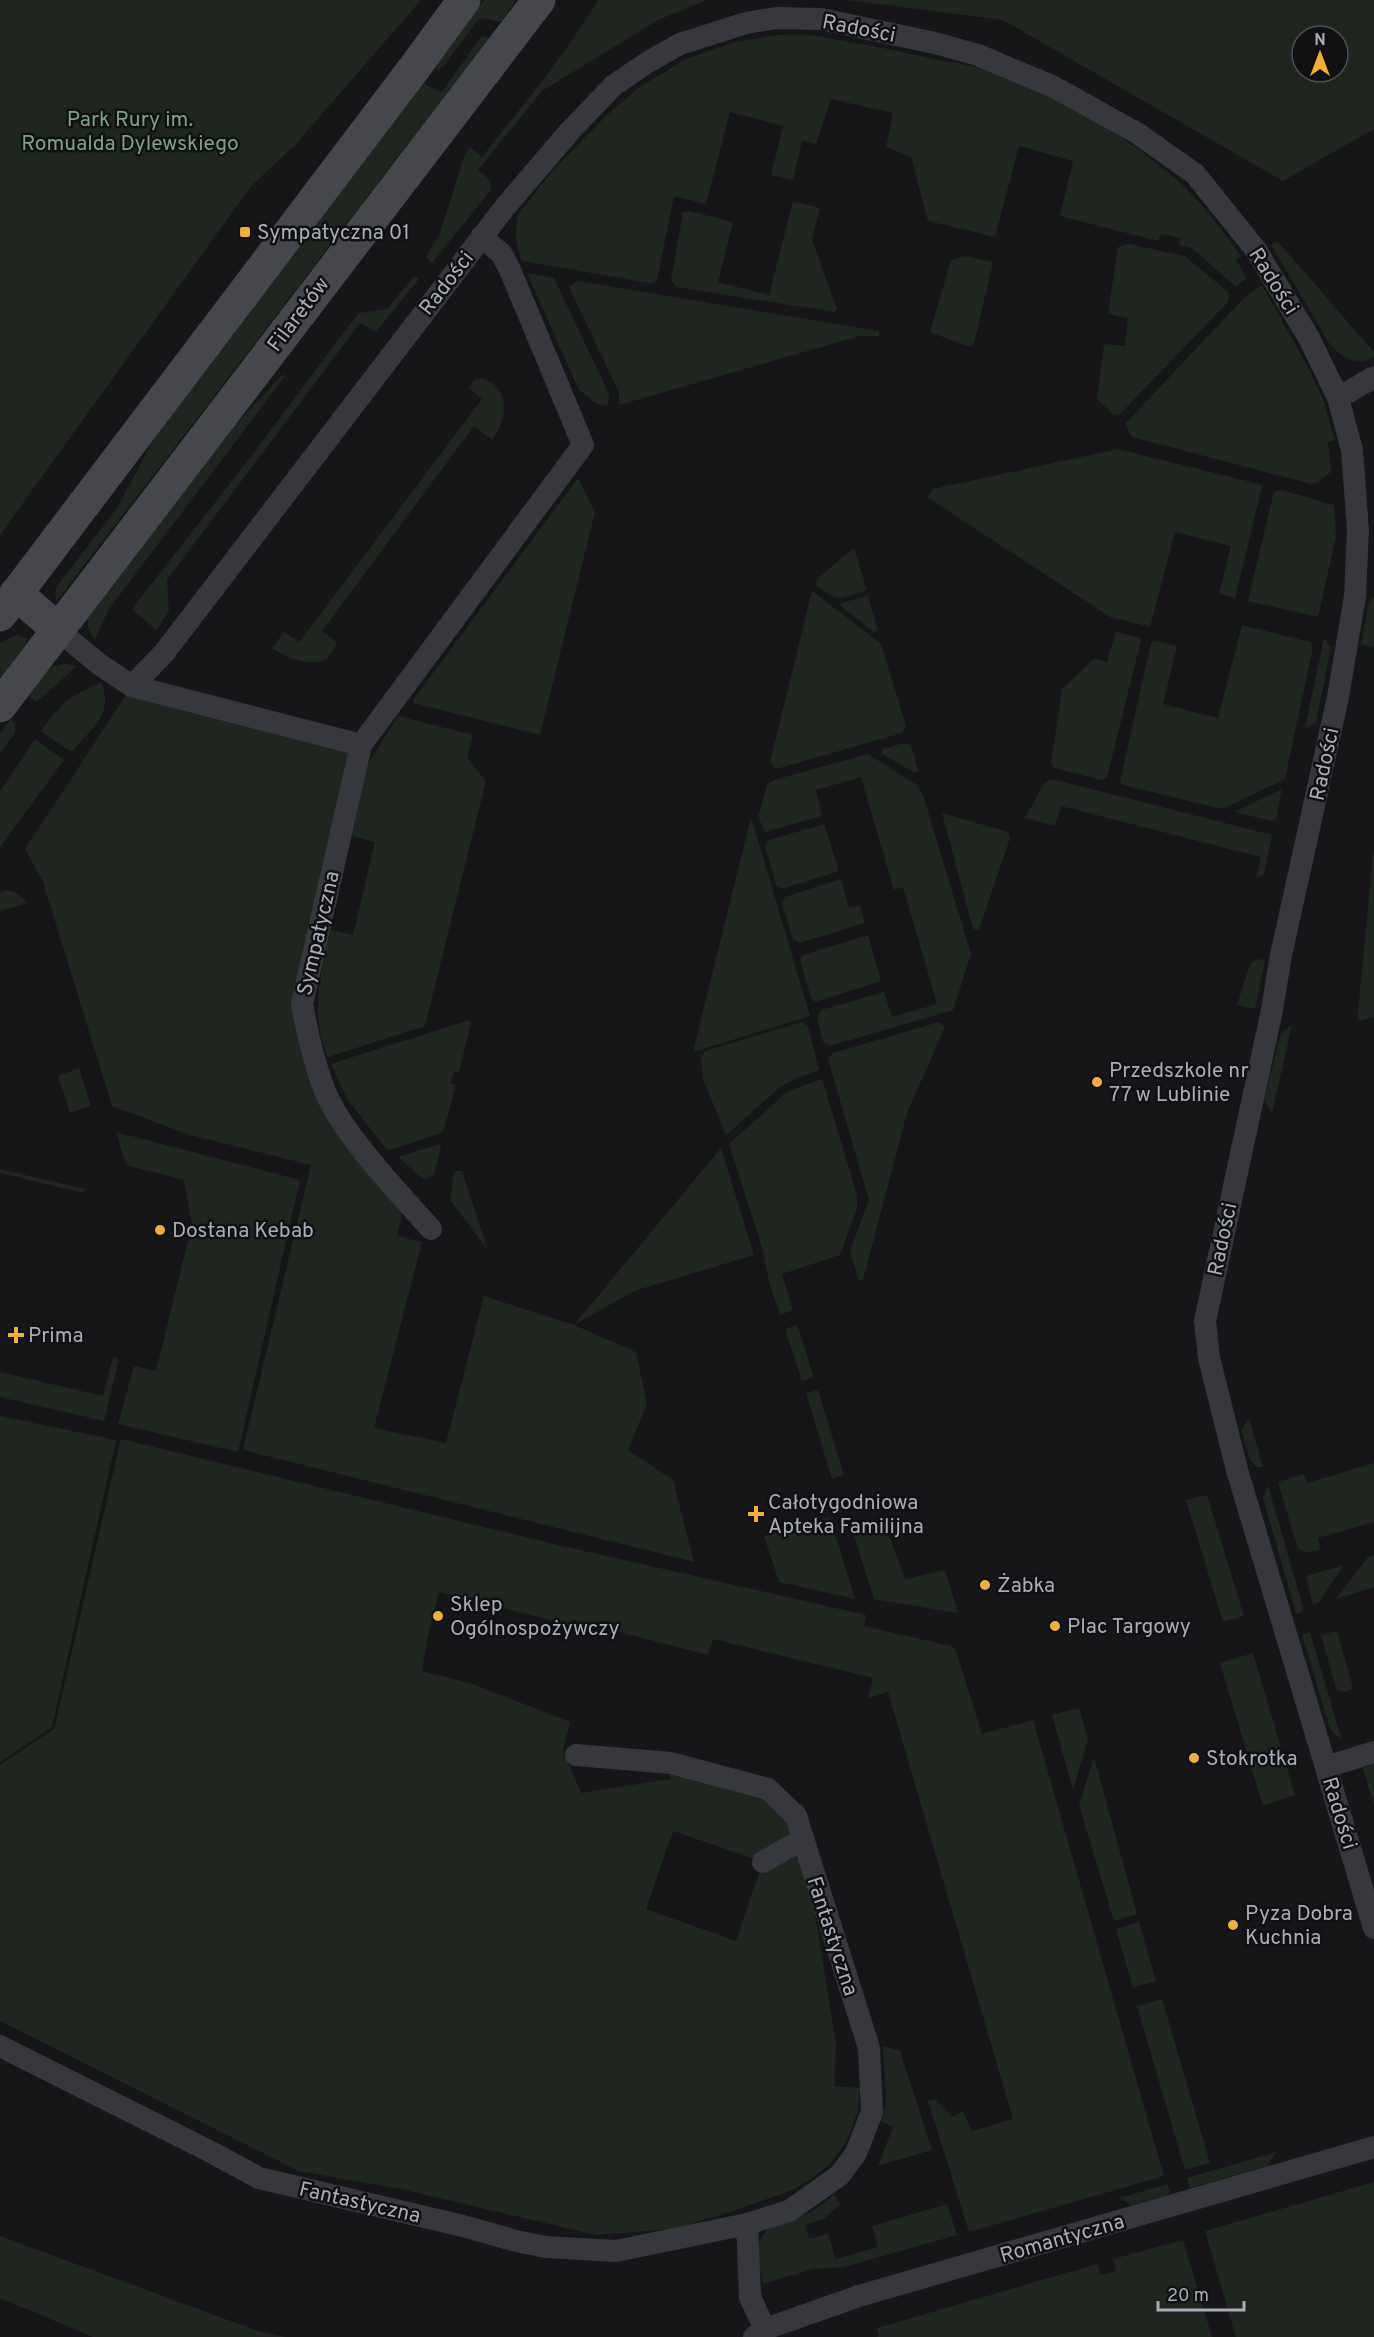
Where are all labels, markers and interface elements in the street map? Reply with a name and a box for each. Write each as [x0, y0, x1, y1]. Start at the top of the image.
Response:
street label: Radości [820, 9, 898, 50]
north arrow [1290, 24, 1350, 84]
text: N [1314, 31, 1326, 51]
park label: Park Rury im. Romualda Dylewskiego [21, 107, 239, 158]
place label: Sympatyczna 01 [257, 220, 410, 247]
marker: Sympatyczna 01 [238, 225, 252, 239]
street label: Radości [1242, 243, 1304, 320]
street label: Radości [414, 246, 481, 321]
street label: Filaretów [262, 272, 336, 358]
street label: Radości [1305, 725, 1346, 803]
street label: Sympatyczna [292, 868, 347, 998]
place label: Przedszkole nr 77 w Lublinie [1109, 1058, 1249, 1109]
marker: Przedszkole nr 77 w Lublinie [1090, 1075, 1104, 1089]
street label: Radości [1203, 1200, 1244, 1278]
place label: Dostana Kebab [172, 1218, 314, 1245]
marker: Dostana Kebab [153, 1223, 167, 1237]
place label: Prima [28, 1323, 84, 1350]
marker: Prima [9, 1328, 23, 1342]
place label: Całotygodniowa Apteka Familijna [768, 1490, 924, 1541]
marker: Całotygodniowa Apteka Familijna [749, 1507, 763, 1521]
place label: Żabka [997, 1573, 1055, 1600]
marker: Żabka [978, 1578, 992, 1592]
place label: Sklep Ogólnospożywczy [450, 1592, 620, 1643]
marker: Sklep Ogólnospożywczy [431, 1609, 445, 1623]
place label: Plac Targowy [1067, 1614, 1191, 1641]
marker: Plac Targowy [1048, 1619, 1062, 1633]
place label: Stokrotka [1206, 1746, 1297, 1773]
marker: Stokrotka [1187, 1751, 1201, 1765]
street label: Radości [1315, 1774, 1362, 1853]
street label: Fantastyczna [800, 1873, 864, 2000]
place label: Pyza Dobra Kuchnia [1245, 1901, 1353, 1952]
marker: Pyza Dobra Kuchnia [1226, 1918, 1240, 1932]
street label: Fantastyczna [296, 2176, 423, 2231]
street label: Romantyczna [997, 2209, 1128, 2270]
scale bar [1158, 2274, 1244, 2312]
text: 20 m [1167, 2285, 1209, 2308]

